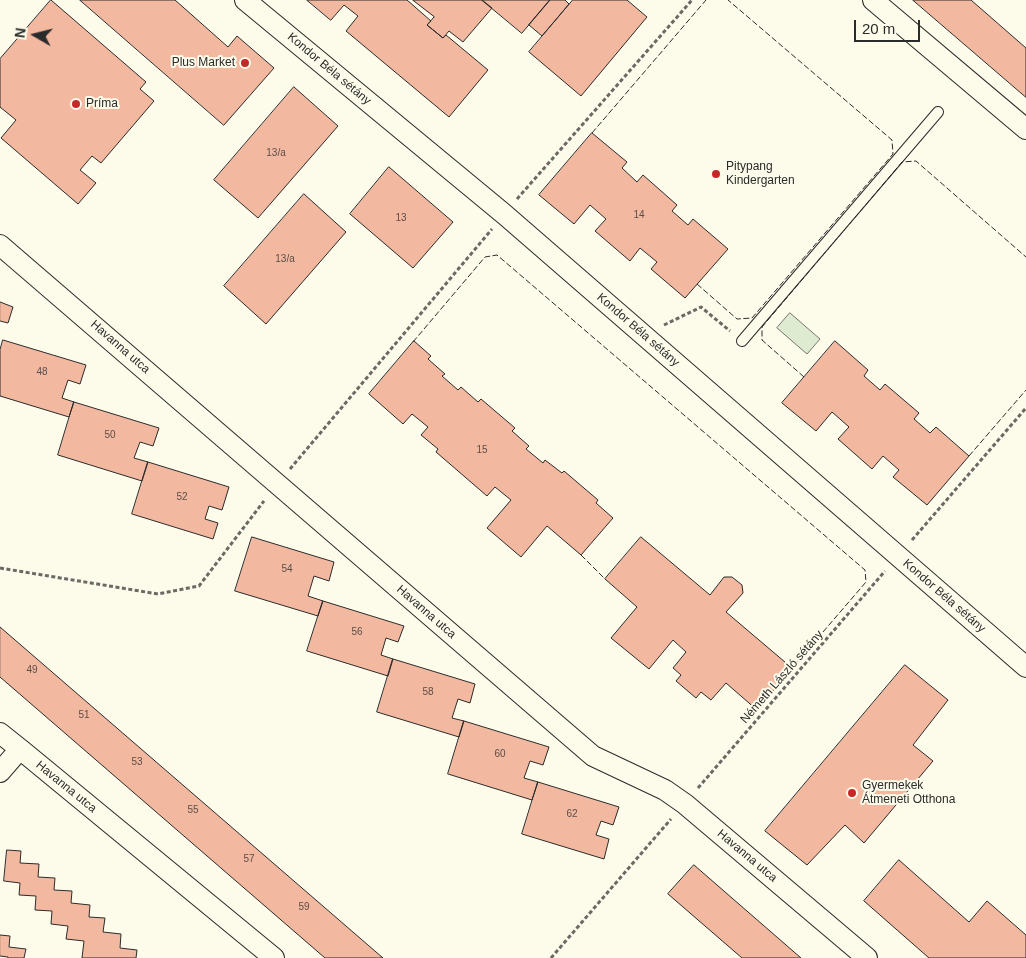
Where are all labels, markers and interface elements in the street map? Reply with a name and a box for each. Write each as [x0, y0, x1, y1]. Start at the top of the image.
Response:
north arrow [10, 10, 60, 60]
scale bar [856, 10, 922, 42]
text: 20 m [862, 20, 895, 37]
text: N [12, 27, 29, 39]
street label: Kondor Béla sétány [284, 30, 374, 108]
place label: Plus Market [172, 56, 235, 70]
marker: Plus Market [239, 57, 251, 69]
place label: Príma [86, 97, 118, 111]
marker: Príma [70, 98, 82, 110]
house number: 13/a [266, 147, 286, 159]
place label: Pitypang Kindergarten [726, 160, 795, 188]
marker: Pitypang Kindergarten [710, 168, 722, 180]
house number: 14 [633, 209, 645, 221]
house number: 13 [395, 212, 407, 224]
house number: 13/a [275, 253, 295, 265]
street label: Kondor Béla sétány [594, 290, 682, 370]
street label: Havanna utca [87, 317, 153, 377]
house number: 48 [36, 366, 48, 378]
house number: 50 [104, 429, 116, 441]
house number: 15 [476, 444, 488, 456]
house number: 52 [176, 491, 188, 503]
street label: Kondor Béla sétány [900, 556, 988, 636]
house number: 54 [281, 563, 293, 575]
street label: Havanna utca [393, 582, 459, 642]
house number: 56 [351, 626, 363, 638]
street label: Németh László sétány [738, 627, 826, 727]
house number: 49 [26, 664, 38, 676]
house number: 58 [422, 686, 434, 698]
house number: 51 [78, 709, 90, 721]
house number: 60 [494, 748, 506, 760]
house number: 53 [131, 756, 143, 768]
street label: Havanna utca [33, 758, 99, 816]
place label: Gyermekek Átmeneti Otthona [862, 779, 955, 807]
marker: Gyermekek Átmeneti Otthona [846, 787, 858, 799]
house number: 55 [187, 804, 199, 816]
house number: 62 [566, 808, 578, 820]
street label: Havanna utca [714, 827, 780, 885]
house number: 57 [243, 853, 255, 865]
house number: 59 [298, 901, 310, 913]

